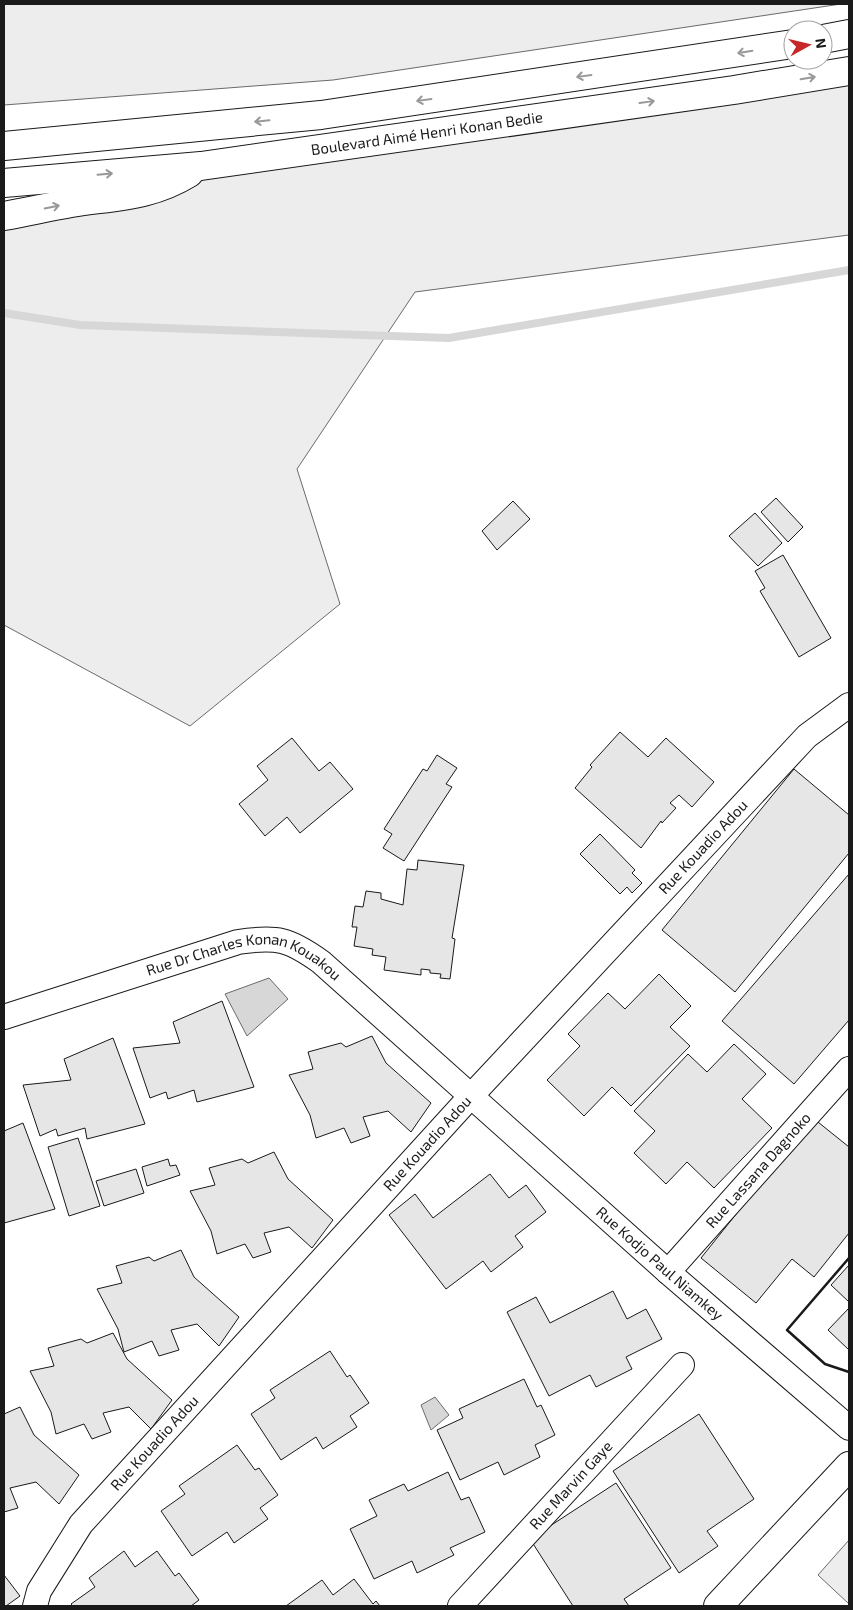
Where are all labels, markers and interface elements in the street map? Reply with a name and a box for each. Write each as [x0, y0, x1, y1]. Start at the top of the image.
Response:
north arrow [783, 20, 833, 70]
text: N [812, 37, 830, 49]
one-way arrow [737, 48, 753, 58]
one-way arrow [577, 71, 593, 81]
one-way arrow [800, 72, 816, 82]
one-way arrow [416, 95, 432, 105]
one-way arrow [639, 97, 655, 107]
street label: Boulevard Aimé Henri Konan Bedie [310, 107, 544, 158]
one-way arrow [255, 116, 271, 125]
one-way arrow [96, 169, 112, 179]
one-way arrow [43, 202, 59, 211]
street label: Rue Kouadio Adou [654, 796, 751, 897]
text: Rue Dr Charles Konan Kouakou [144, 929, 345, 984]
street label: Rue Dr Charles Konan Kouakou [137, 965, 345, 991]
street label: Rue Kouadio Adou [379, 1092, 475, 1194]
street label: Rue Lassana Dagnoko [702, 1108, 814, 1231]
street label: Rue Kodjo Paul Niamkey [593, 1202, 727, 1324]
street label: Rue Kouadio Adou [106, 1391, 202, 1494]
street label: Rue Marvin Gaye [525, 1437, 616, 1533]

